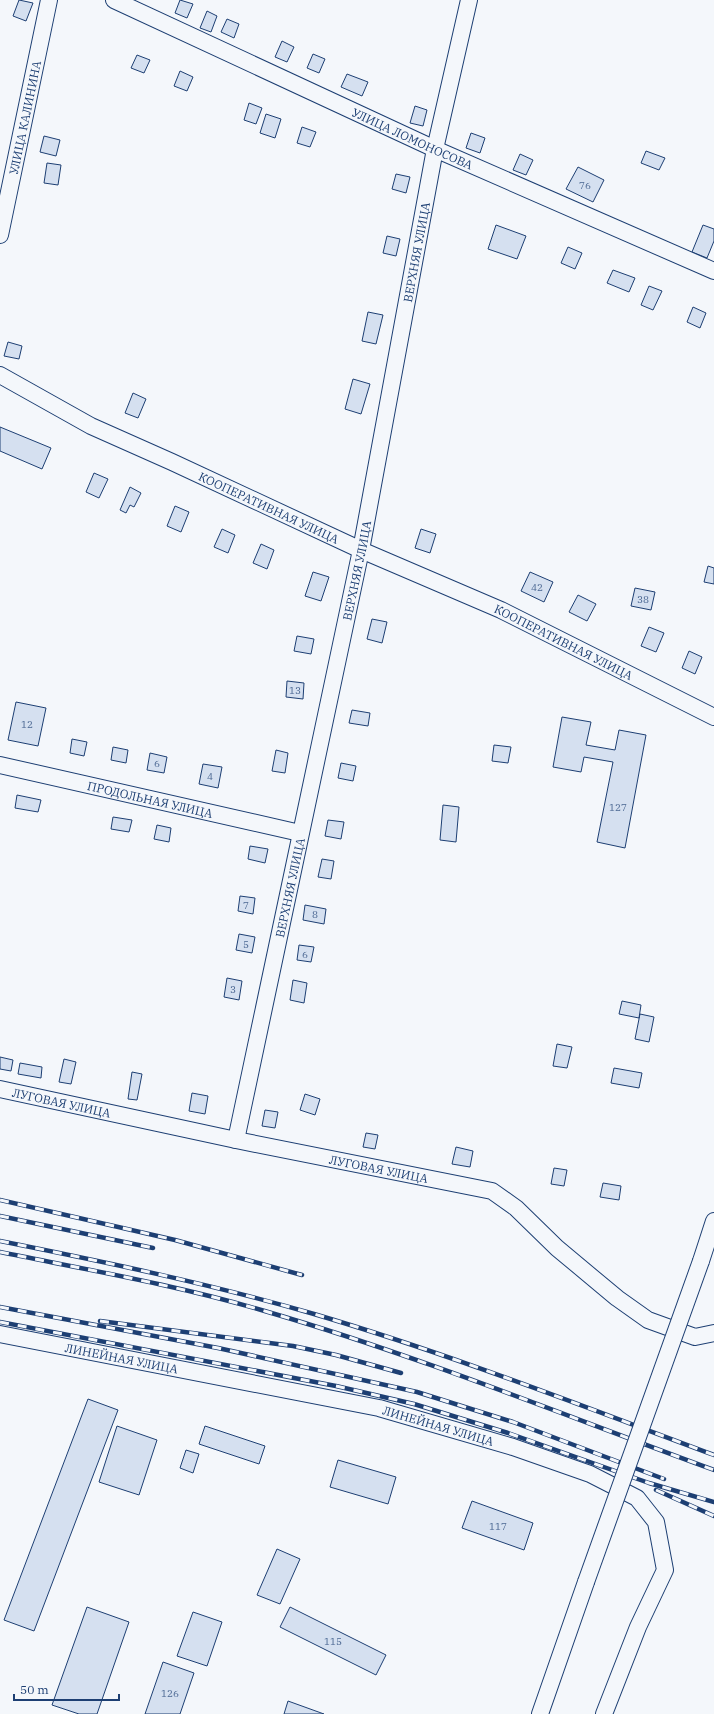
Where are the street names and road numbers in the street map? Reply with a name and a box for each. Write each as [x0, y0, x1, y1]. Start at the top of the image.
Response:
street label: УЛИЦА КАЛИНИНА [5, 58, 44, 176]
street label: УЛИЦА ЛОМОНОСОВА [350, 104, 476, 173]
street label: ВЕРХНЯЯ УЛИЦА [399, 200, 433, 303]
street label: КООПЕРАТИВНАЯ УЛИЦА [197, 468, 342, 547]
street label: ВЕРХНЯЯ УЛИЦА [339, 519, 374, 622]
street label: КООПЕРАТИВНАЯ УЛИЦА [492, 601, 636, 683]
street label: ПРОДОЛЬНАЯ УЛИЦА [86, 778, 215, 821]
street label: ВЕРХНЯЯ УЛИЦА [272, 836, 307, 939]
street label: ЛУГОВАЯ УЛИЦА [11, 1084, 113, 1120]
street label: ЛУГОВАЯ УЛИЦА [328, 1151, 430, 1186]
street label: ЛИНЕЙНАЯ УЛИЦА [64, 1339, 180, 1376]
street label: ЛИНЕЙНАЯ УЛИЦА [381, 1402, 496, 1449]

